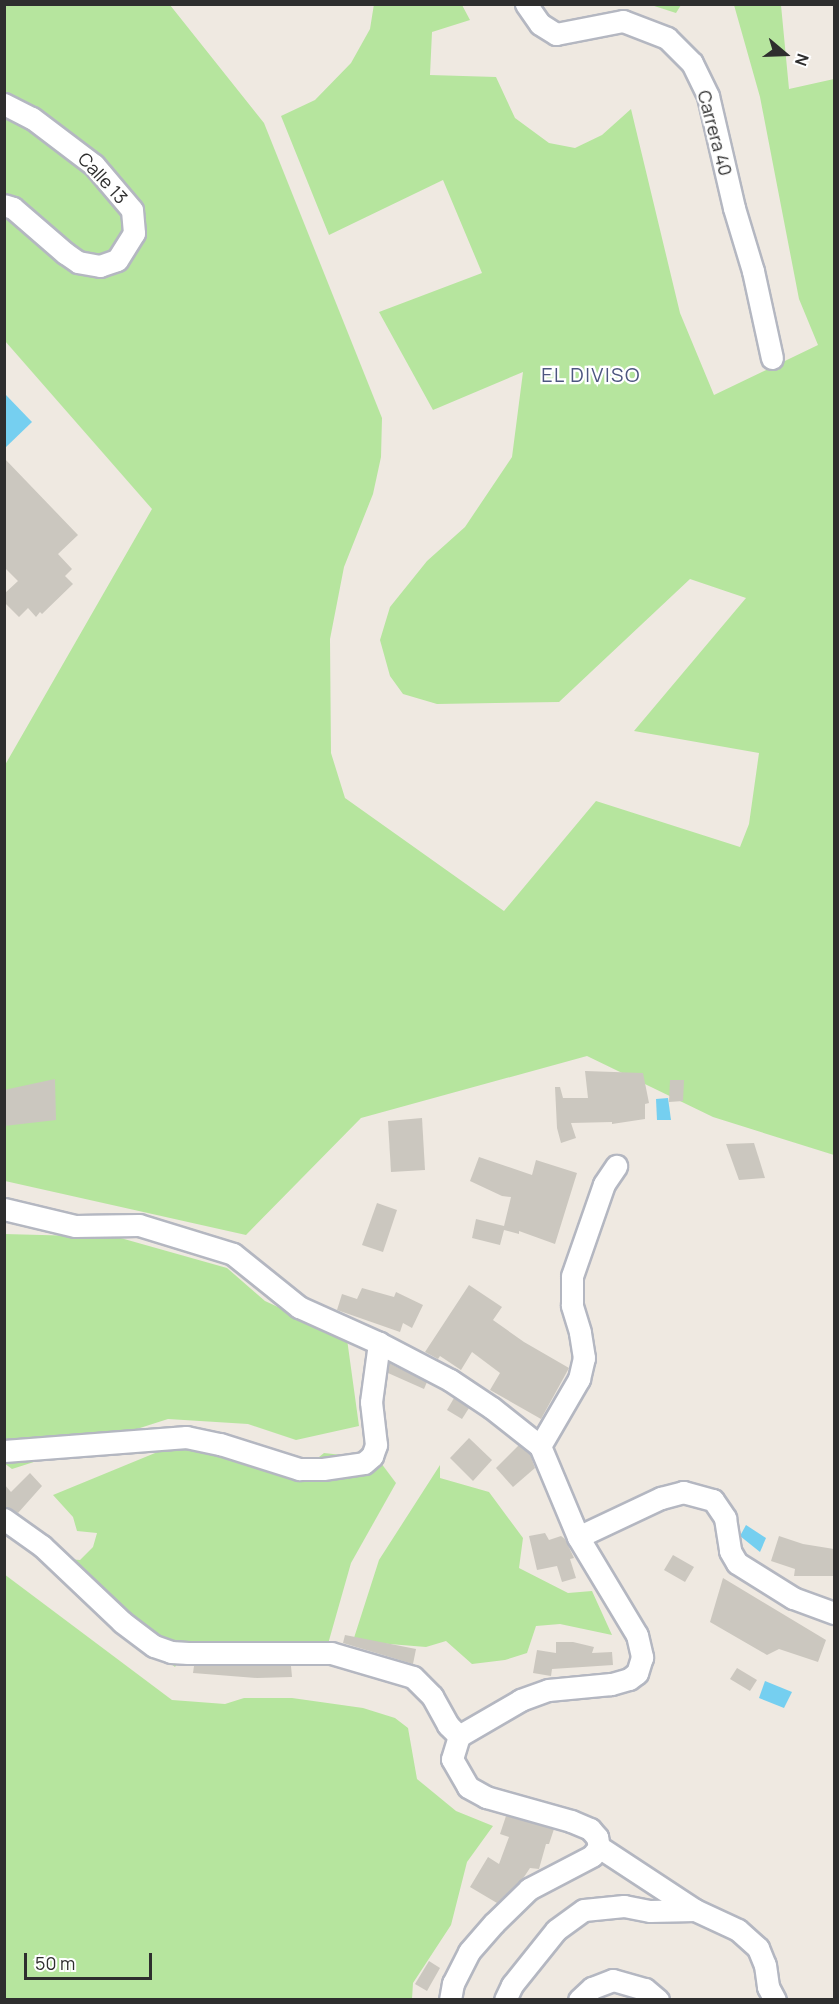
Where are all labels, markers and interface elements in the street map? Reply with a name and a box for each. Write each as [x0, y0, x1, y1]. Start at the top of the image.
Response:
north arrow [755, 24, 815, 84]
text: N [790, 51, 814, 69]
street label: Carrera 40 [693, 88, 737, 178]
street label: Calle 13 [74, 148, 132, 208]
district label: EL DIVISO [541, 362, 641, 386]
scale bar [27, 1941, 154, 1979]
text: 50 m [35, 1951, 75, 1975]

